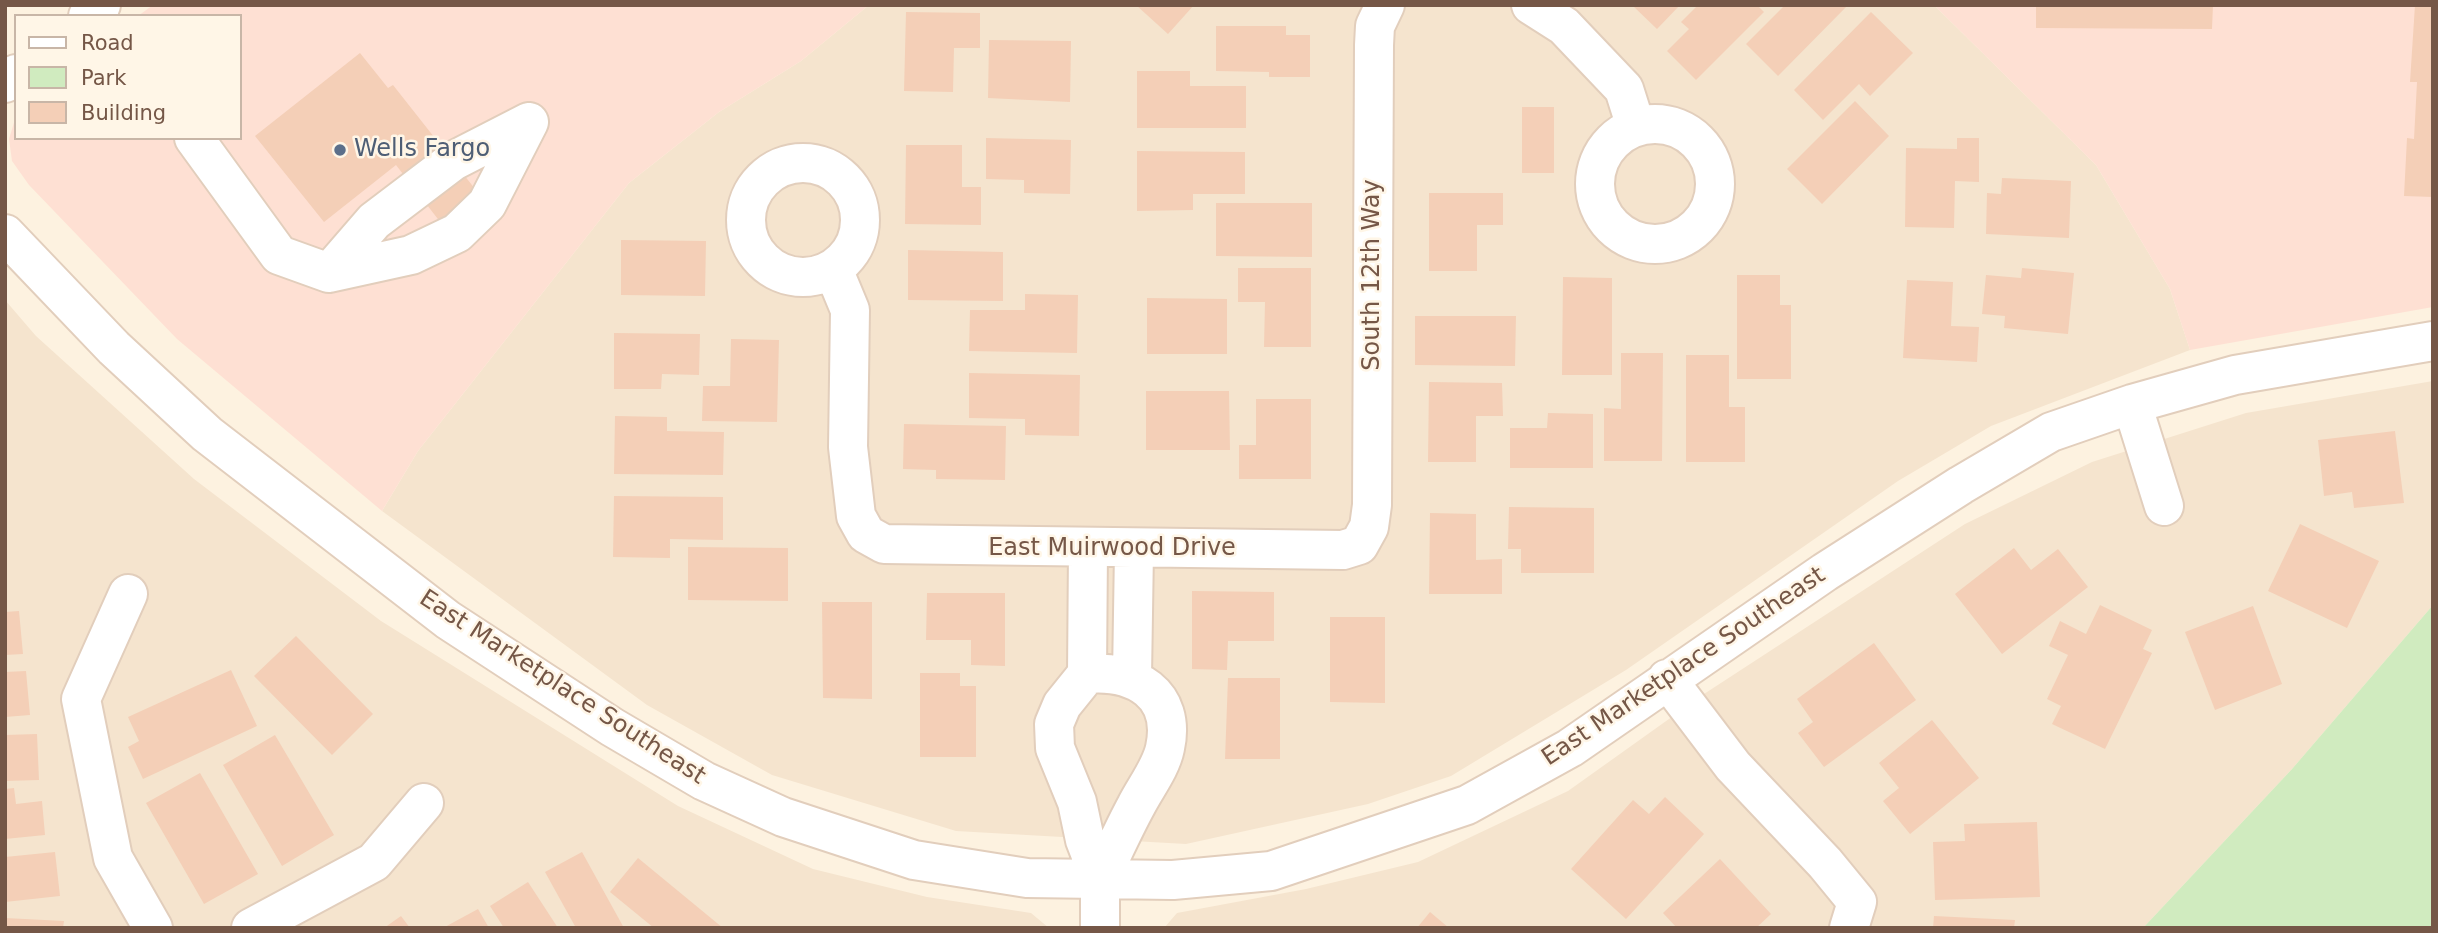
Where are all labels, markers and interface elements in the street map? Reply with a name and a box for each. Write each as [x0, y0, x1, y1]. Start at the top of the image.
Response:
legend [14, 14, 242, 140]
text: Road [81, 31, 134, 55]
text: Park [81, 66, 126, 90]
text: Building [81, 101, 166, 125]
place label: Wells Fargo [354, 136, 490, 164]
marker: Wells Fargo [332, 142, 348, 158]
street label: South 12th Way [1359, 179, 1387, 371]
street label: East Muirwood Drive [988, 535, 1236, 563]
street label: East Marketplace Southeast [1537, 561, 1831, 773]
street label: East Marketplace Southeast [414, 585, 710, 791]

